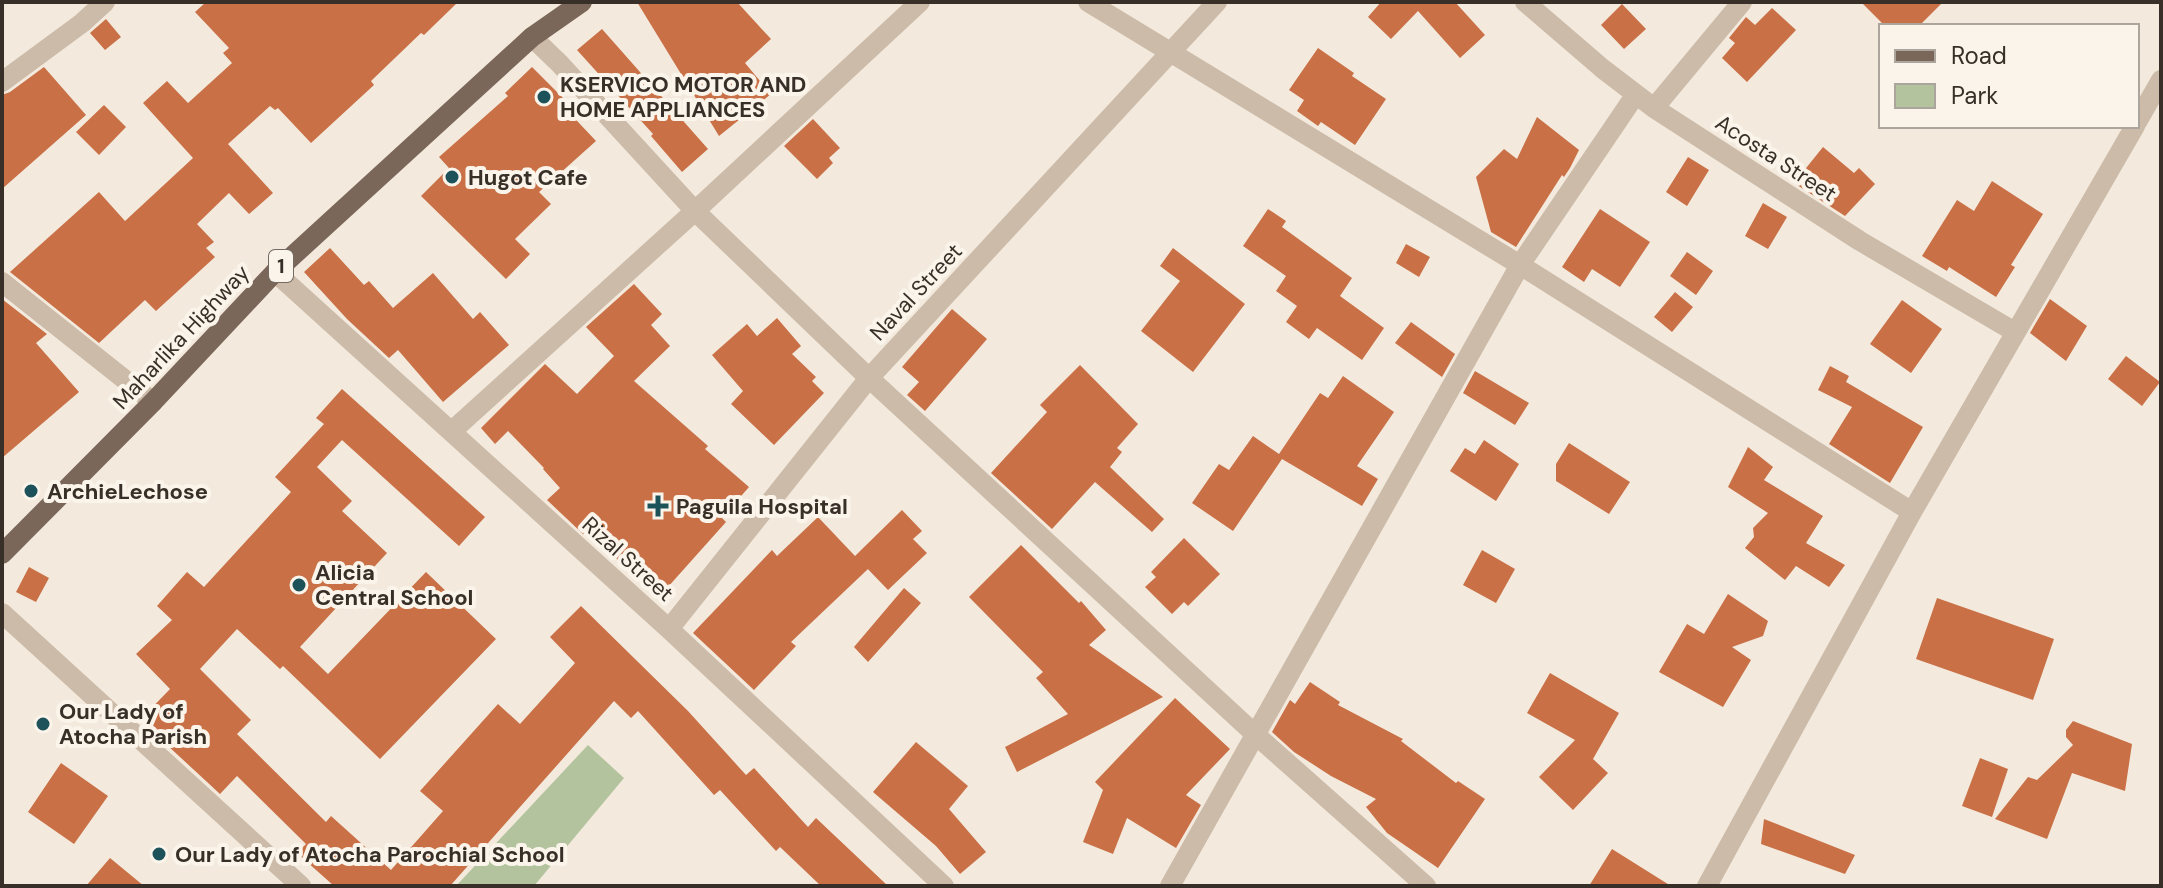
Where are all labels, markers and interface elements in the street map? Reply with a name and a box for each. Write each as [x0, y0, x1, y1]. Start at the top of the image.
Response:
legend [1879, 24, 2139, 128]
text: Road [1951, 40, 2007, 71]
place label: KSERVICO MOTOR AND HOME APPLIANCES [560, 70, 806, 124]
text: Park [1951, 80, 1998, 111]
marker: KSERVICO MOTOR AND HOME APPLIANCES [535, 88, 553, 106]
street label: Acosta Street [1710, 108, 1842, 208]
place label: Hugot Cafe [468, 163, 588, 192]
marker: Hugot Cafe [443, 168, 461, 186]
street label: Naval Street [863, 237, 969, 347]
road number: 1 [269, 250, 293, 282]
street label: Maharlika Highway [106, 258, 256, 416]
place label: ArchieLechose [47, 477, 208, 506]
marker: ArchieLechose [22, 482, 40, 500]
place label: Paguila Hospital [676, 492, 848, 521]
marker: Paguila Hospital [647, 495, 669, 517]
street label: Rizal Street [576, 510, 680, 608]
place label: Alicia Central School [315, 558, 473, 612]
marker: Alicia Central School [290, 576, 308, 594]
place label: Our Lady of Atocha Parish [59, 697, 207, 751]
marker: Our Lady of Atocha Parish [34, 715, 52, 733]
place label: Our Lady of Atocha Parochial School [175, 840, 565, 869]
marker: Our Lady of Atocha Parochial School [150, 845, 168, 863]

